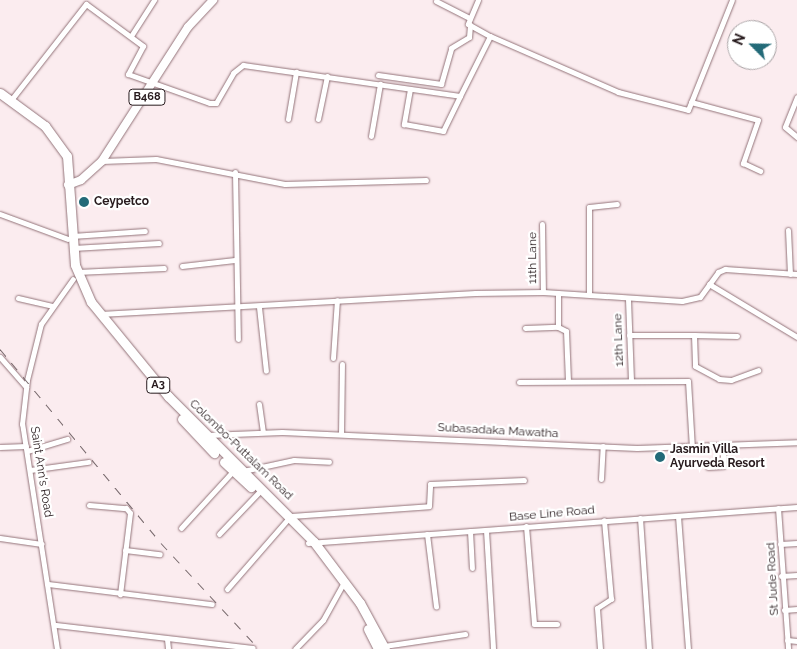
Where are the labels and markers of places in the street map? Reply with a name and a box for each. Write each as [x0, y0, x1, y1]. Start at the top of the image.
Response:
place label: Ceypetco [94, 195, 149, 209]
marker: Ceypetco [78, 196, 90, 208]
place label: Jasmin Villa Ayurveda Resort [670, 443, 765, 471]
marker: Jasmin Villa Ayurveda Resort [654, 451, 666, 463]

